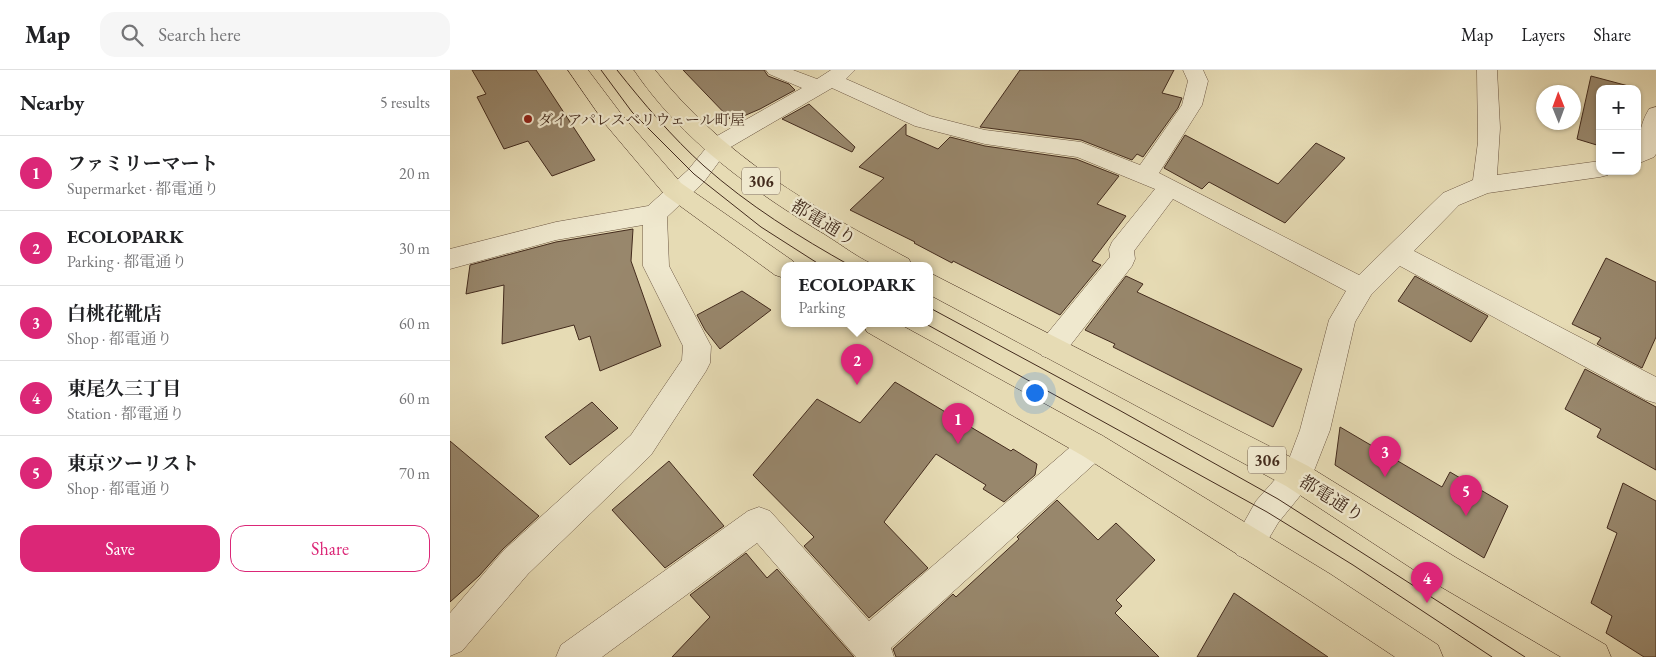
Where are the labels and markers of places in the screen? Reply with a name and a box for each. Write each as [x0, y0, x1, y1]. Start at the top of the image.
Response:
place label: ダイアパレスベリウェール町屋 [538, 110, 745, 129]
marker: ダイアパレスベリウェール町屋 [522, 113, 534, 125]
pin: 2 [841, 344, 873, 385]
pin: 1 [942, 403, 974, 444]
pin: 3 [1369, 436, 1401, 477]
pin: 5 [1450, 475, 1482, 516]
pin: 4 [1411, 562, 1443, 603]

